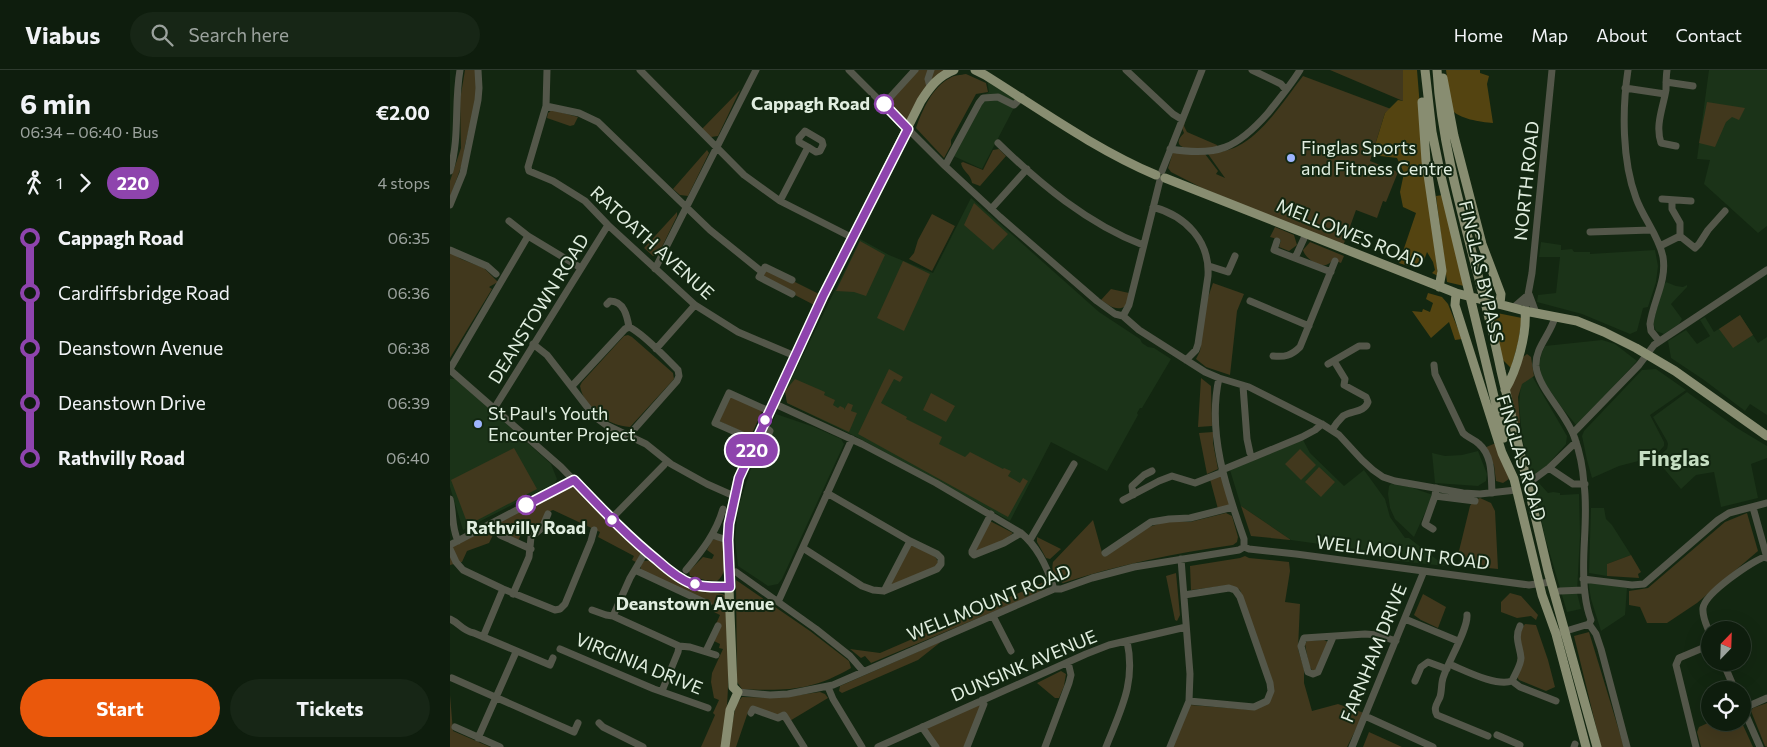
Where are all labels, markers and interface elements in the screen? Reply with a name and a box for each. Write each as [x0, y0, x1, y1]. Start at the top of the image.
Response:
search box [130, 12, 480, 57]
text: Viabus [25, 20, 100, 49]
icon: search [148, 21, 176, 49]
text: Search here [188, 23, 289, 46]
text: Home [1454, 24, 1503, 46]
text: Map [1531, 24, 1568, 46]
text: About [1596, 24, 1648, 46]
text: Contact [1676, 24, 1742, 46]
text: 6 min [20, 86, 91, 120]
place label: Cappagh Road [751, 92, 870, 114]
marker: Cappagh Road [874, 94, 894, 114]
text: €2.00 [376, 101, 430, 124]
street label: NORTH ROAD [1509, 120, 1543, 242]
text: 06:34 – 06:40 · Bus [20, 122, 159, 141]
place label: Finglas Sports and Fitness Centre [1301, 136, 1452, 179]
marker: Finglas Sports and Fitness Centre [1285, 152, 1297, 164]
icon: walk [20, 169, 48, 197]
icon: forward [71, 169, 99, 197]
text: 220 [117, 172, 149, 194]
text: 1 [56, 173, 63, 192]
text: 4 stops [378, 173, 430, 192]
street label: RATOATH AVENUE [586, 181, 719, 304]
street label: MELLOWES ROAD [1273, 193, 1427, 273]
street label: FINGLAS BYPASS [1455, 198, 1509, 345]
text: Cappagh Road [58, 226, 184, 249]
text: 06:35 [388, 228, 430, 247]
street label: DEANSTOWN ROAD [483, 229, 593, 387]
text: Cardiffsbridge Road [58, 281, 230, 304]
text: 06:36 [387, 283, 430, 302]
text: Deanstown Avenue [58, 336, 223, 359]
text: 06:38 [387, 338, 430, 357]
text: Deanstown Drive [58, 391, 206, 414]
street label: FINGLAS ROAD [1492, 392, 1552, 523]
text: 06:39 [387, 393, 430, 412]
place label: St Paul's Youth Encounter Project [488, 402, 636, 445]
unlabelled marker [758, 413, 772, 427]
marker: St Paul's Youth Encounter Project [472, 418, 484, 430]
line badge: 220 [723, 434, 781, 466]
text: 220 [736, 439, 768, 461]
district label: Finglas [1638, 444, 1710, 471]
text: Rathvilly Road [58, 446, 185, 469]
text: 06:40 [386, 448, 430, 467]
marker: Rathvilly Road [516, 495, 536, 515]
unlabelled marker [605, 513, 619, 527]
place label: Rathvilly Road [466, 516, 586, 538]
street label: WELLMOUNT ROAD [1315, 530, 1491, 574]
street label: WELLMOUNT ROAD [904, 559, 1074, 645]
marker: Deanstown Avenue [688, 577, 702, 591]
street label: FARNHAM DRIVE [1335, 580, 1411, 725]
place label: Deanstown Avenue [616, 592, 774, 614]
north arrow [1701, 621, 1751, 671]
map controls [1701, 621, 1751, 731]
street label: DUNSINK AVENUE [947, 624, 1100, 706]
street label: VIRGINIA DRIVE [573, 628, 706, 699]
button: Start [20, 679, 220, 737]
button: Tickets [230, 679, 430, 737]
button: locate [1701, 681, 1751, 731]

